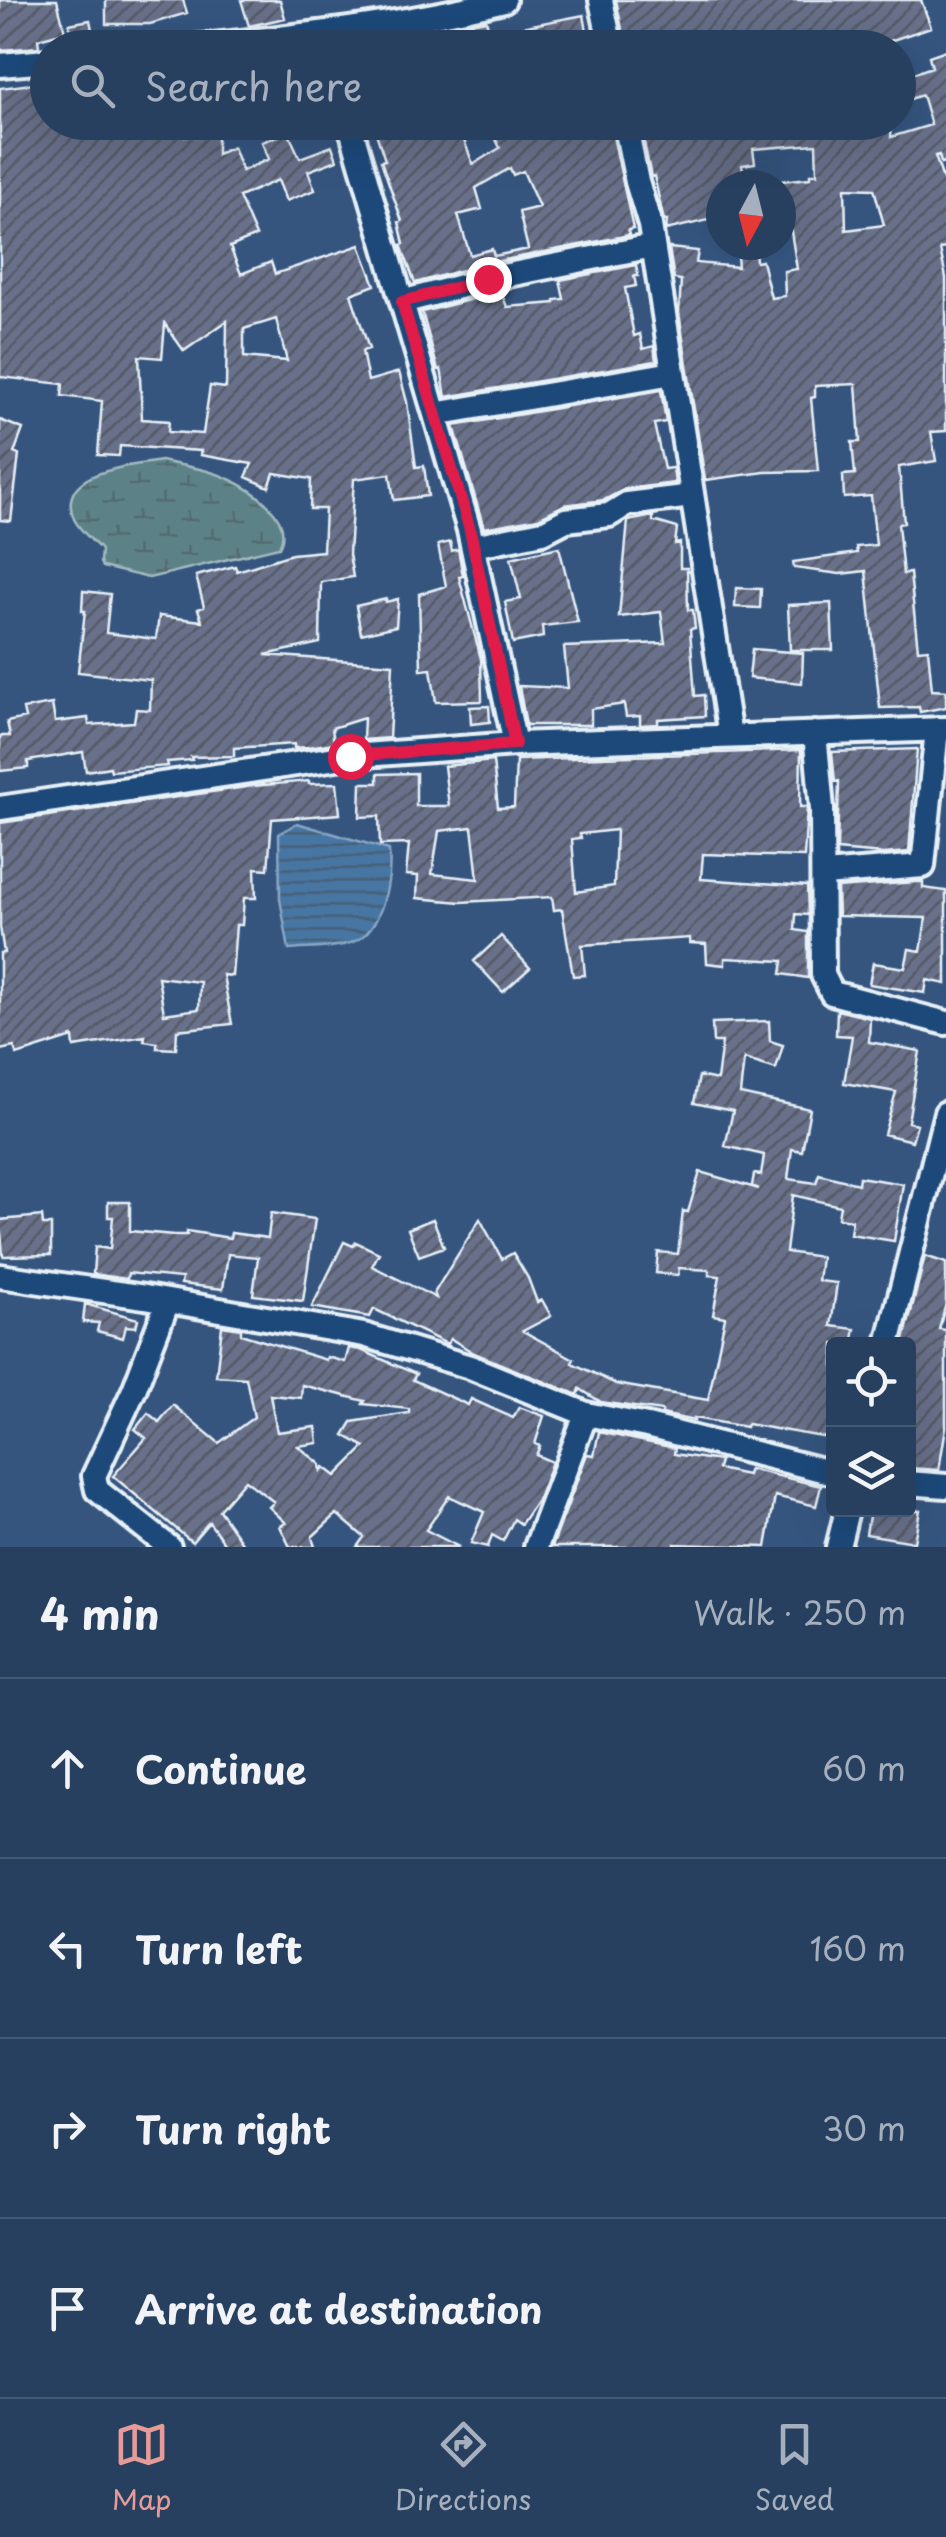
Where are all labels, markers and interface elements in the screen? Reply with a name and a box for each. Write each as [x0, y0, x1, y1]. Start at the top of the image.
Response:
search box [30, 30, 916, 140]
text: Search here [145, 57, 362, 114]
icon: search [65, 58, 120, 113]
north arrow [706, 170, 796, 260]
route end [466, 257, 512, 303]
route start [328, 734, 374, 780]
map controls [826, 1337, 916, 1517]
button: locate [826, 1337, 916, 1427]
button: layers [826, 1427, 916, 1517]
text: 4 min [40, 1581, 160, 1644]
text: Walk · 250 m [693, 1588, 906, 1636]
text: Continue [135, 1740, 306, 1797]
icon: ahead [40, 1741, 95, 1796]
text: 60 m [822, 1744, 906, 1792]
text: Turn left [135, 1920, 303, 1977]
icon: left [40, 1921, 95, 1976]
text: 160 m [810, 1924, 906, 1972]
text: Turn right [135, 2100, 331, 2157]
icon: right [40, 2101, 95, 2156]
text: 30 m [822, 2104, 906, 2152]
text: Arrive at destination [135, 2280, 543, 2337]
icon: arrive [40, 2281, 95, 2336]
tab: Map [112, 2417, 172, 2520]
tab: Directions [395, 2417, 531, 2520]
tab: Saved [755, 2417, 834, 2520]

